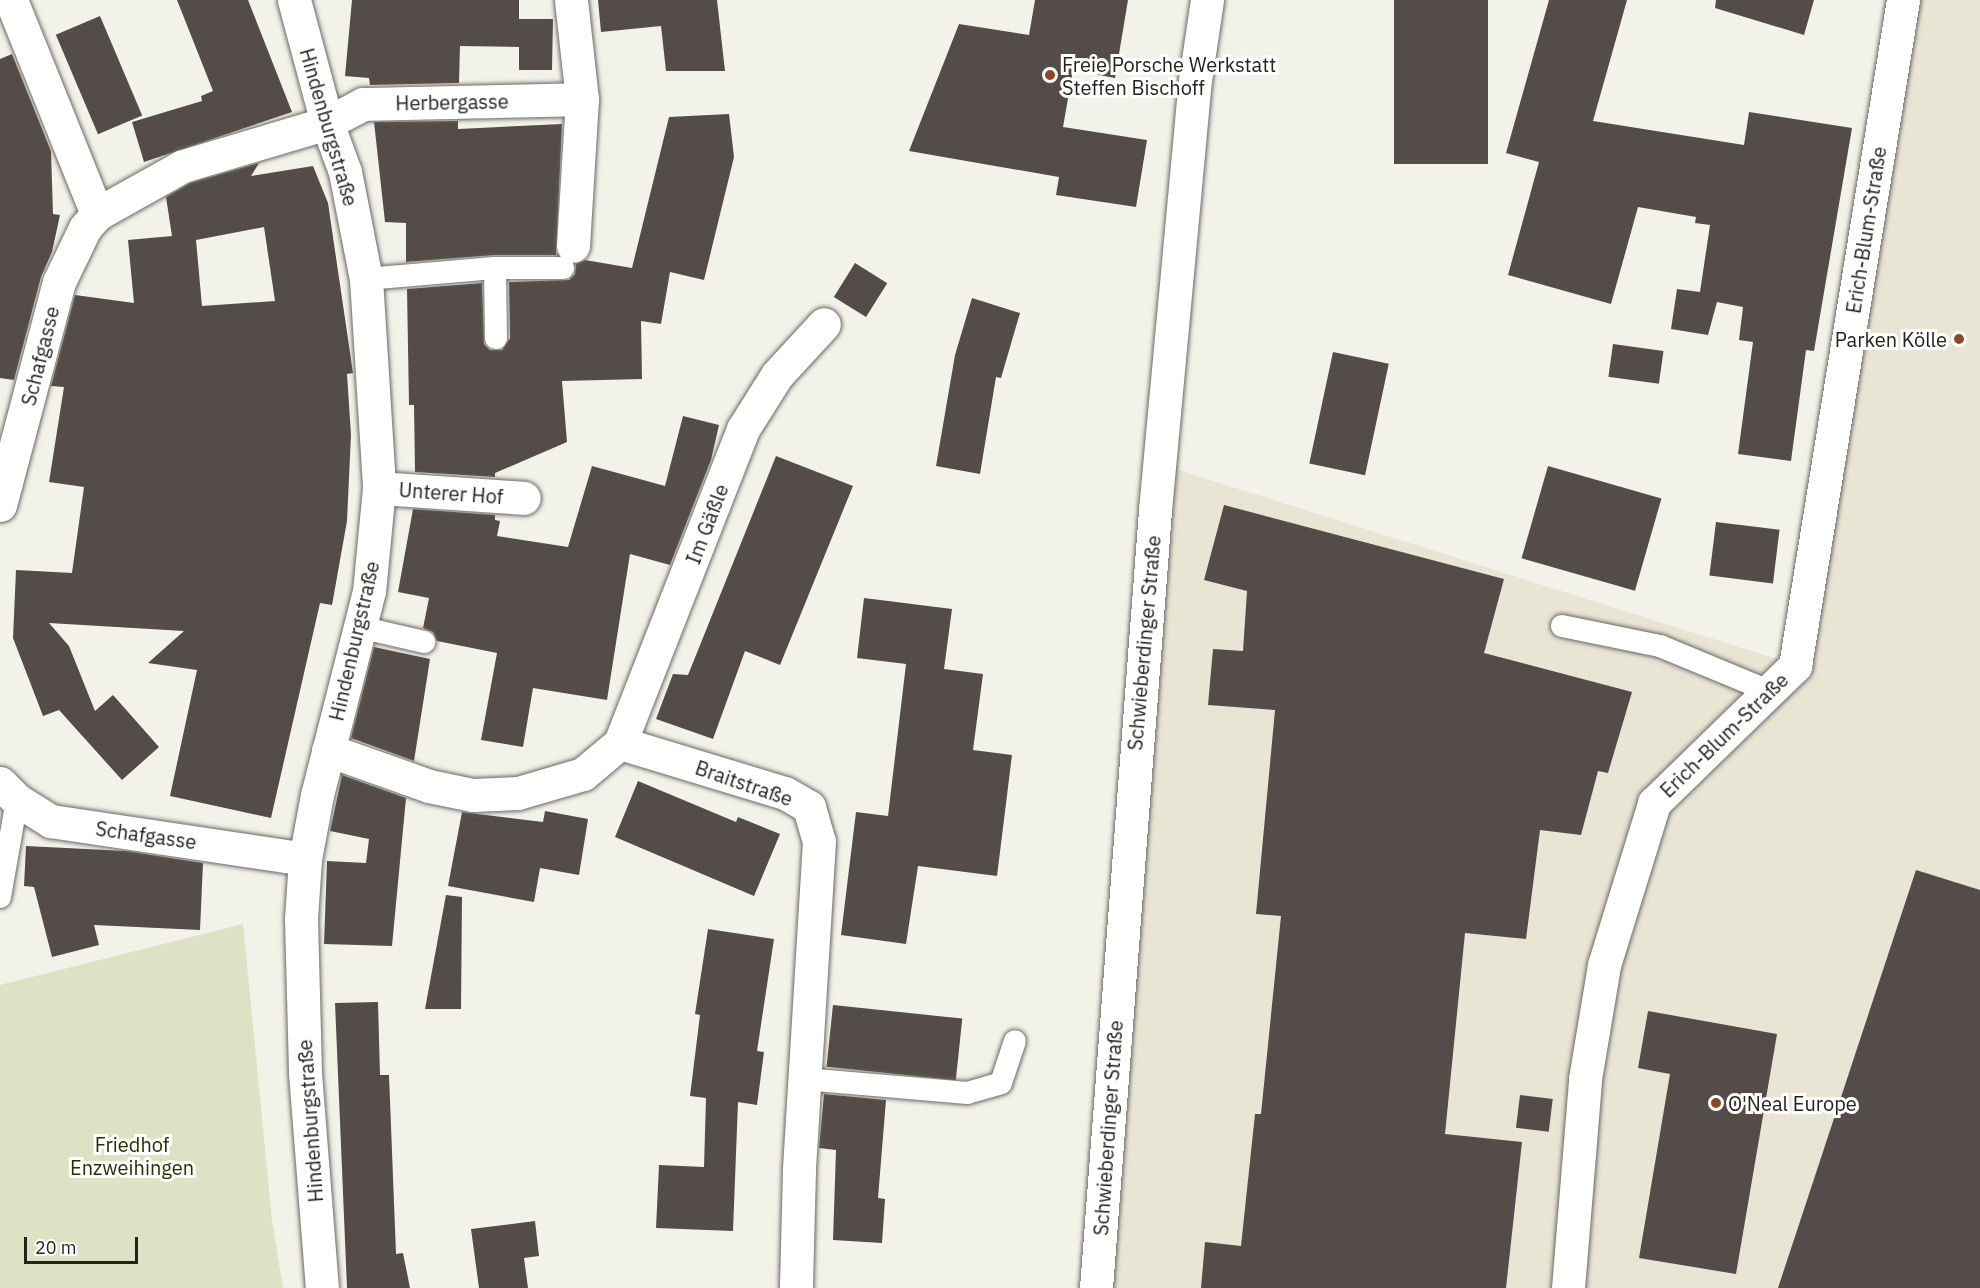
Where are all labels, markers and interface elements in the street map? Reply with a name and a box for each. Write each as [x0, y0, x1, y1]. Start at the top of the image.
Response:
street label: Hindenburgstraße [295, 45, 363, 209]
place label: Freie Porsche Werkstatt Steffen Bischoff [1062, 52, 1276, 99]
marker: Freie Porsche Werkstatt Steffen Bischoff [1043, 68, 1057, 82]
street label: Herbergasse [395, 89, 509, 115]
street label: Erich-Blum-Straße [1841, 145, 1891, 315]
street label: Schafgasse [16, 304, 64, 408]
place label: Parken Kölle [1835, 327, 1947, 351]
marker: Parken Kölle [1952, 332, 1966, 346]
street label: Unterer Hof [398, 477, 504, 509]
street label: Im Gäßle [681, 480, 733, 568]
street label: Schwieberdinger Straße [1123, 534, 1165, 752]
street label: Hindenburgstraße [324, 559, 384, 723]
street label: Erich-Blum-Straße [1655, 668, 1793, 802]
street label: Braitstraße [692, 755, 796, 811]
street label: Schafgasse [94, 816, 198, 854]
street label: Schwieberdinger Straße [1088, 1019, 1128, 1237]
street label: Hindenburgstraße [292, 1039, 328, 1203]
place label: O'Neal Europe [1728, 1091, 1857, 1115]
marker: O'Neal Europe [1709, 1096, 1723, 1110]
park label: Friedhof Enzweihingen [70, 1132, 194, 1179]
scale bar [27, 1225, 141, 1263]
text: 20 m [35, 1236, 77, 1259]

